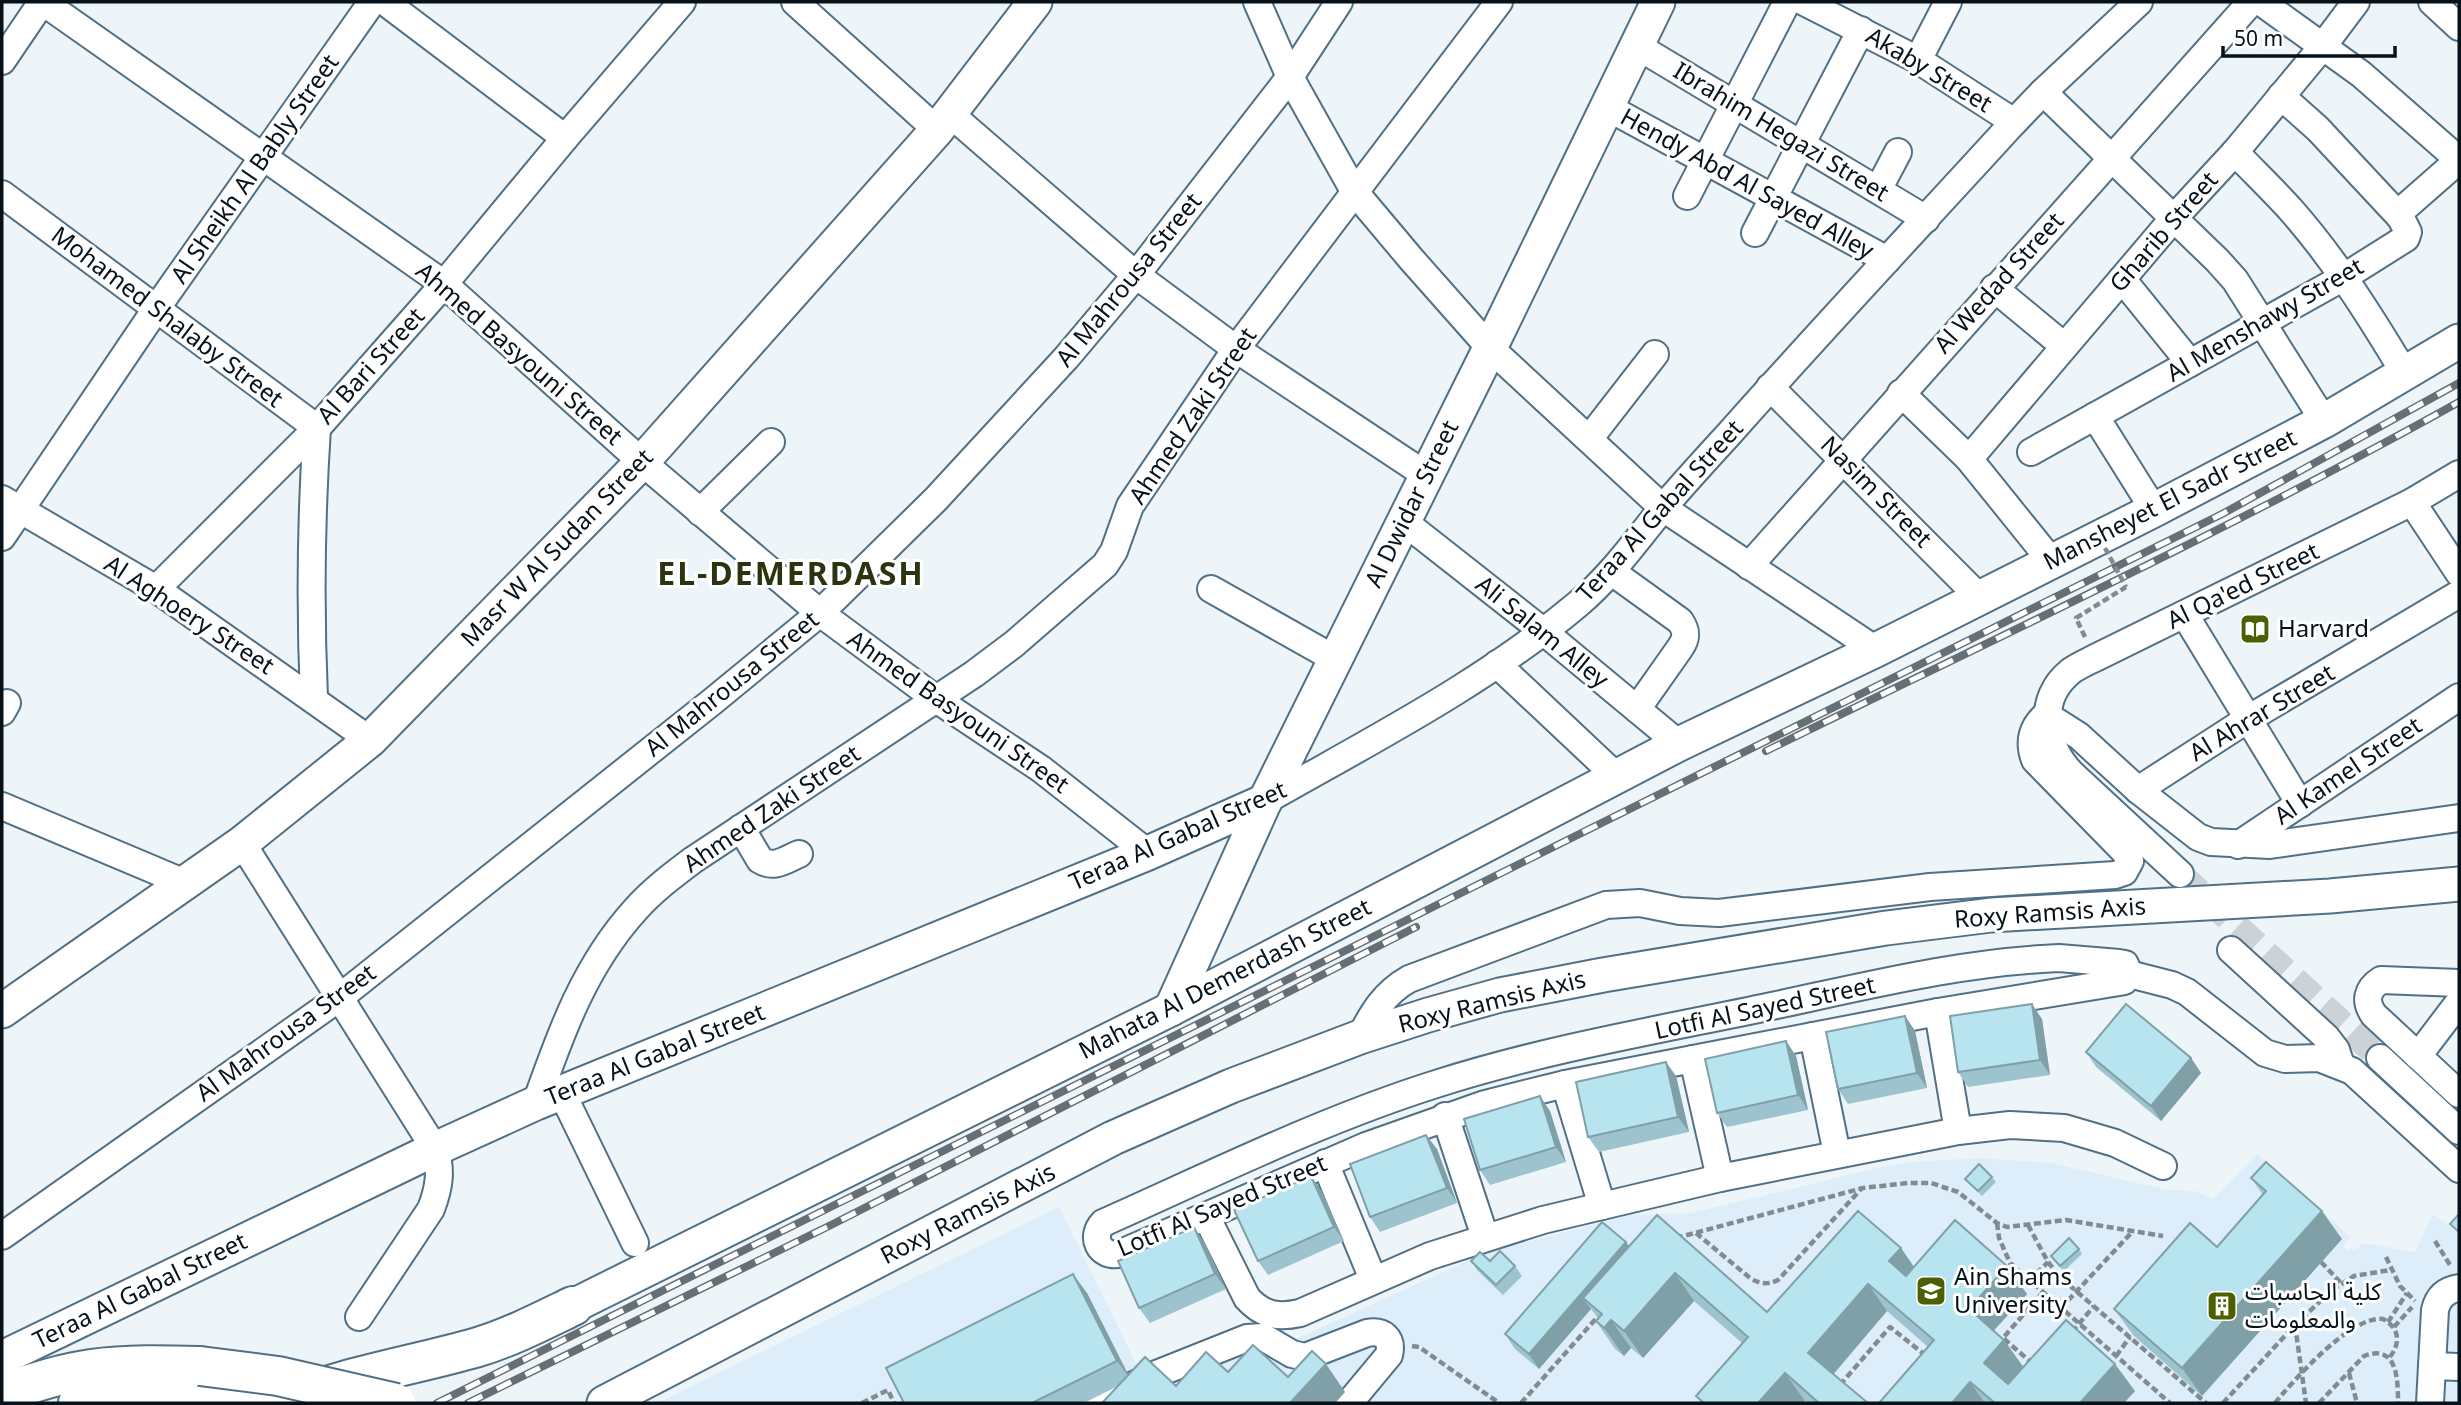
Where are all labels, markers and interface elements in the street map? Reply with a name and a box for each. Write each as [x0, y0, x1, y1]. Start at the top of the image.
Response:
scale bar [2223, 14, 2394, 58]
street label: Akaby Street [1861, 18, 1999, 119]
text: 50 m [2234, 24, 2283, 52]
street label: Al Sheikh Al Bably Street [162, 47, 346, 289]
street label: Ibrahim Hegazi Street [1668, 53, 1896, 208]
street label: Hendy Abd Al Sayed Alley [1615, 99, 1881, 266]
street label: Gharib Street [2101, 163, 2225, 298]
street label: Al Mahrousa Street [1047, 185, 1208, 373]
street label: Al Wedad Street [1926, 204, 2070, 360]
street label: Mohamed Shalaby Street [45, 218, 291, 414]
street label: Al Menshawy Street [2160, 249, 2369, 389]
street label: Ahmed Basyouni Street [410, 254, 631, 452]
street label: Al Bari Street [309, 299, 431, 430]
street label: Ahmed Zaki Street [1120, 320, 1263, 510]
street label: Teraa Al Gabal Street [1568, 412, 1750, 608]
street label: Al Dwidar Street [1356, 414, 1465, 592]
street label: Mansheyet El Sadr Street [2037, 420, 2302, 577]
street label: Nasim Street [1814, 428, 1940, 554]
street label: Masr W Al Sudan Street [453, 440, 660, 653]
street label: Al Qa'ed Street [2161, 533, 2324, 636]
street label: Al Aghoery Street [99, 546, 281, 681]
district label: EL-DEMERDASH [657, 551, 925, 594]
street label: Ali Salam Alley [1470, 567, 1617, 695]
street label: Al Mahrousa Street [637, 602, 825, 763]
place label: Harvard [2278, 611, 2369, 644]
library icon: Harvard [2238, 612, 2272, 646]
street label: Ahmed Basyouni Street [841, 622, 1077, 800]
street label: Al Ahrar Street [2182, 655, 2340, 768]
street label: Al Kamel Street [2267, 708, 2428, 831]
street label: Ahmed Zaki Street [676, 736, 866, 879]
street label: Teraa Al Gabal Street [1064, 772, 1291, 897]
street label: Roxy Ramsis Axis [1953, 888, 2147, 935]
street label: Mahata Al Demerdash Street [1073, 889, 1376, 1066]
street label: Al Mahrousa Street [189, 955, 382, 1108]
street label: Roxy Ramsis Axis [1394, 961, 1589, 1040]
street label: Lotfi Al Sayed Street [1651, 967, 1878, 1046]
street label: Teraa Al Gabal Street [540, 994, 769, 1113]
street label: Lotfi Al Sayed Street [1112, 1145, 1332, 1264]
street label: Roxy Ramsis Axis [874, 1154, 1060, 1271]
street label: Teraa Al Gabal Street [27, 1223, 252, 1356]
place label: Ain Shams University [1954, 1259, 2072, 1320]
school or university icon: Ain Shams University [1914, 1274, 1948, 1308]
place label: كلية الحاسبات والمعلومات [2245, 1274, 2382, 1335]
building icon: كلية الحاسبات والمعلومات [2205, 1289, 2239, 1323]

